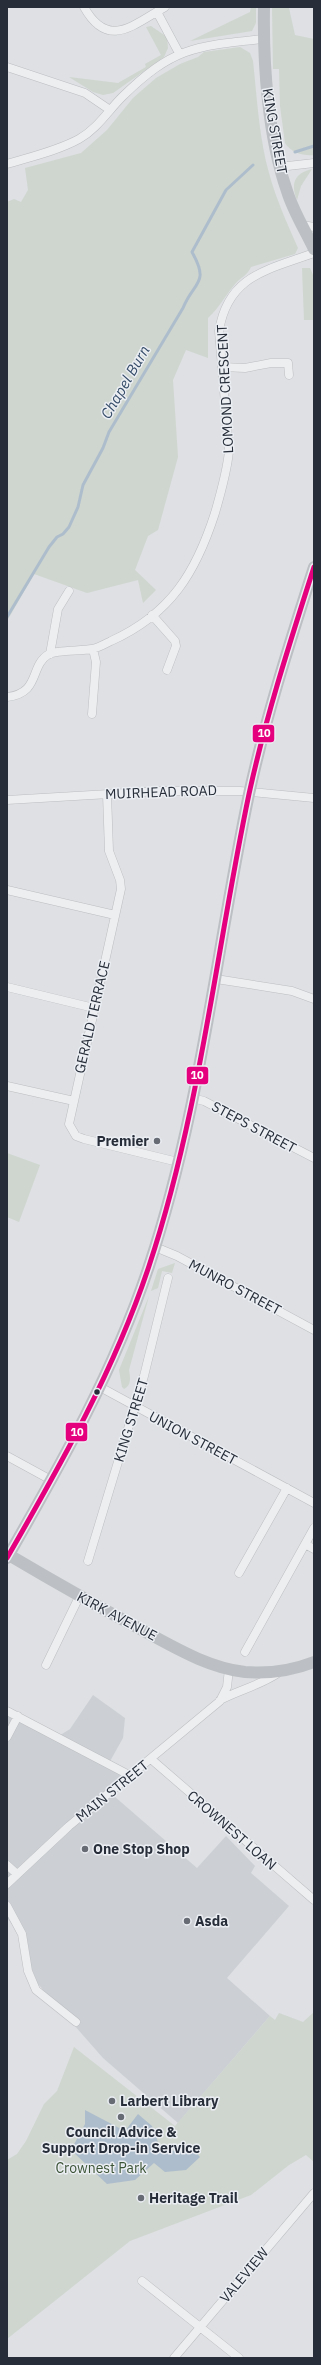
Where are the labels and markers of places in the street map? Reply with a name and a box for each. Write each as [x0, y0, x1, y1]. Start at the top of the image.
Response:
place label: Premier [96, 1132, 149, 1150]
marker: Premier [152, 1136, 162, 1146]
unlabelled marker [92, 1387, 102, 1397]
place label: One Stop Shop [93, 1840, 190, 1858]
marker: One Stop Shop [80, 1844, 90, 1854]
place label: Asda [195, 1912, 228, 1930]
marker: Asda [182, 1916, 192, 1926]
place label: Larbert Library [120, 2092, 219, 2110]
marker: Larbert Library [107, 2096, 117, 2106]
marker: Council Advice & Support Drop-in Service [116, 2112, 126, 2122]
place label: Council Advice & Support Drop-in Service [42, 2123, 200, 2157]
place label: Heritage Trail [149, 2189, 238, 2207]
marker: Heritage Trail [136, 2193, 146, 2203]

